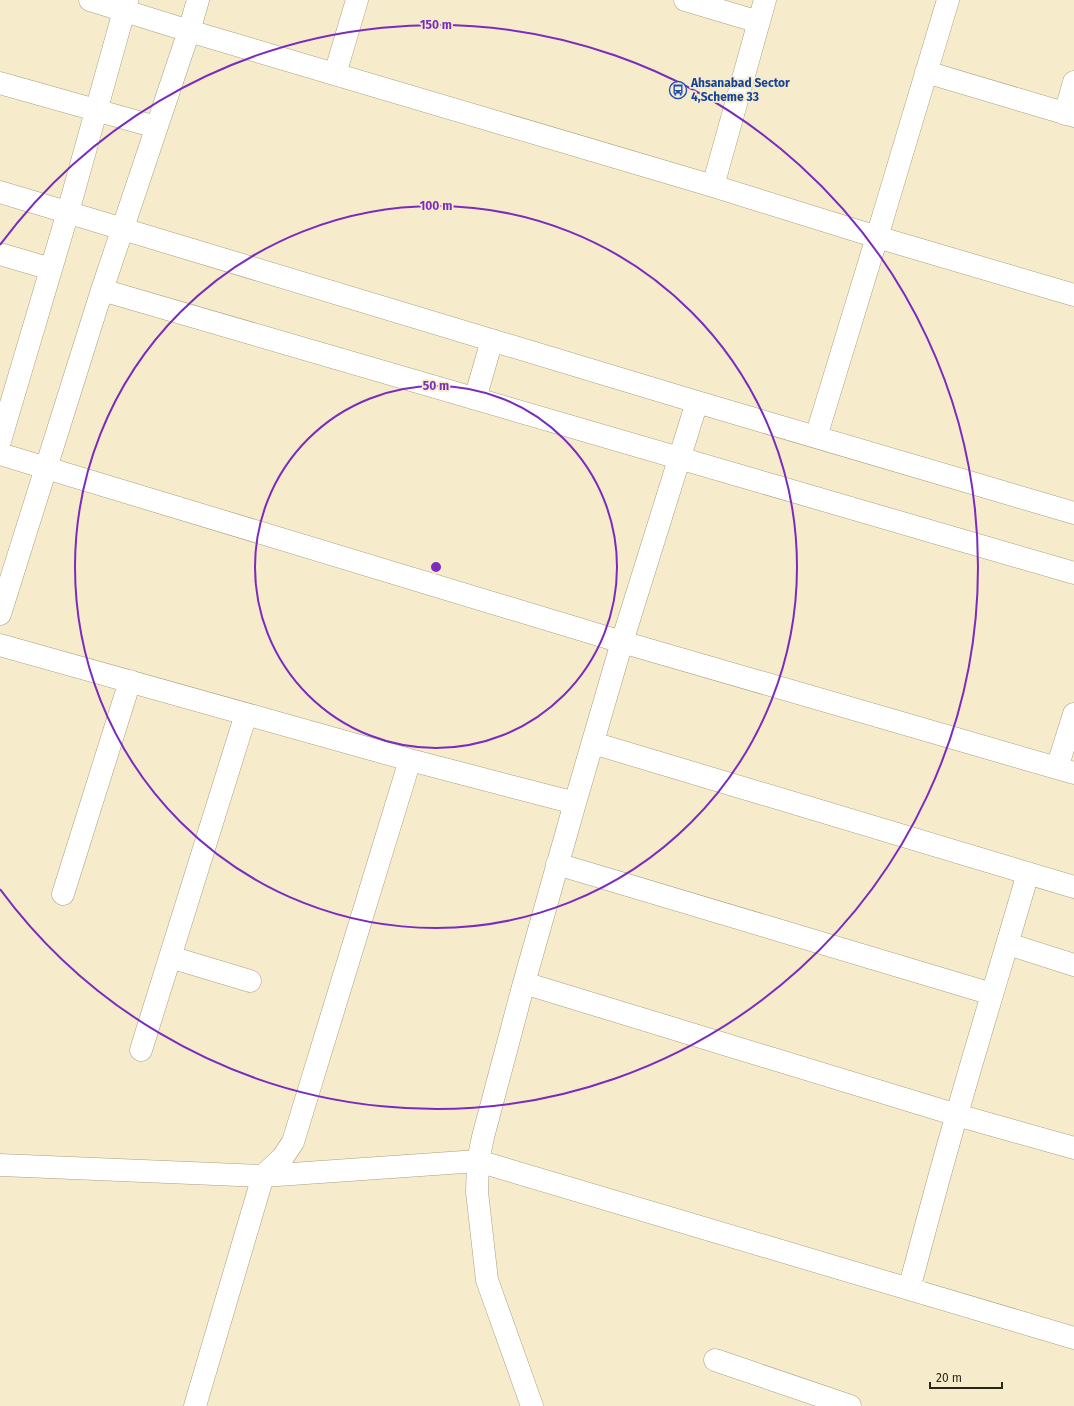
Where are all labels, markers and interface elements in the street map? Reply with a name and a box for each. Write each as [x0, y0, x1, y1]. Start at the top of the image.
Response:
text: 150 m [420, 18, 452, 32]
place label: Ahsanabad Sector 4,Scheme 33 [690, 76, 790, 104]
bus stop icon: Ahsanabad Sector 4,Scheme 33 [668, 80, 688, 100]
text: 100 m [420, 199, 452, 213]
text: 50 m [423, 379, 449, 393]
centre of rings [429, 560, 443, 574]
scale bar [930, 1364, 1002, 1390]
text: 20 m [936, 1371, 962, 1385]

